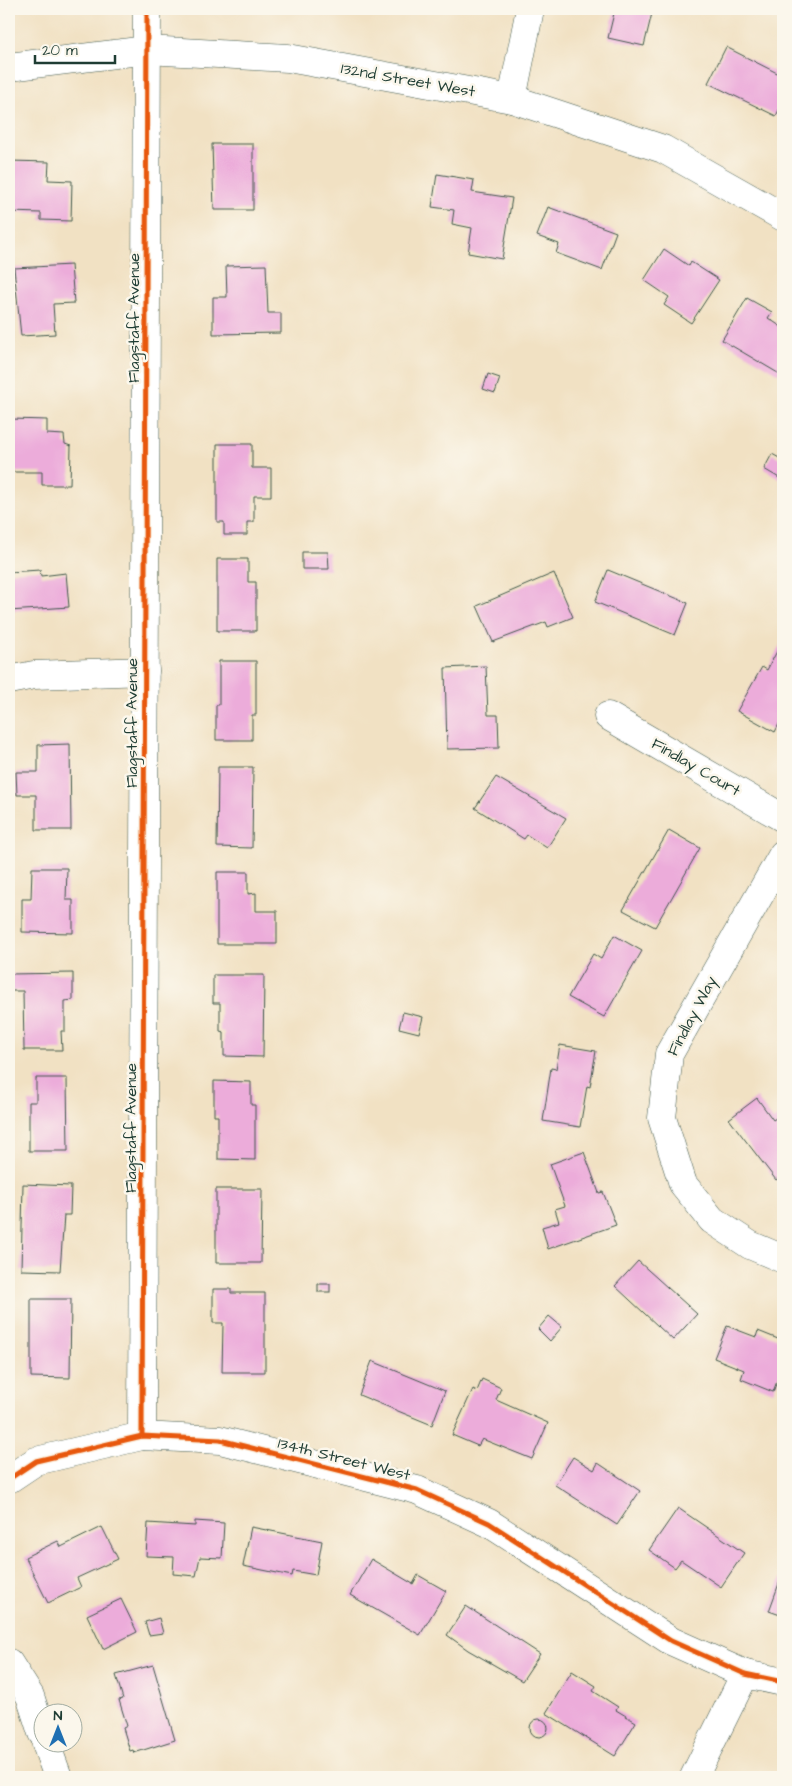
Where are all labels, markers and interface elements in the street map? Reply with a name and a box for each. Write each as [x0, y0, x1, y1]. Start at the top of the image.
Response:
scale bar [35, 32, 115, 64]
text: 20 m [42, 40, 78, 61]
street label: 132nd Street West [339, 57, 477, 103]
street label: Flagstaff Avenue [123, 253, 146, 383]
street label: Flagstaff Avenue [121, 658, 144, 788]
street label: Findlay Court [647, 733, 745, 802]
street label: Findlay Way [662, 972, 723, 1060]
street label: Flagstaff Avenue [120, 1063, 143, 1193]
street label: 134th Street West [275, 1432, 413, 1486]
north arrow [32, 1704, 82, 1754]
text: N [54, 1706, 63, 1726]

